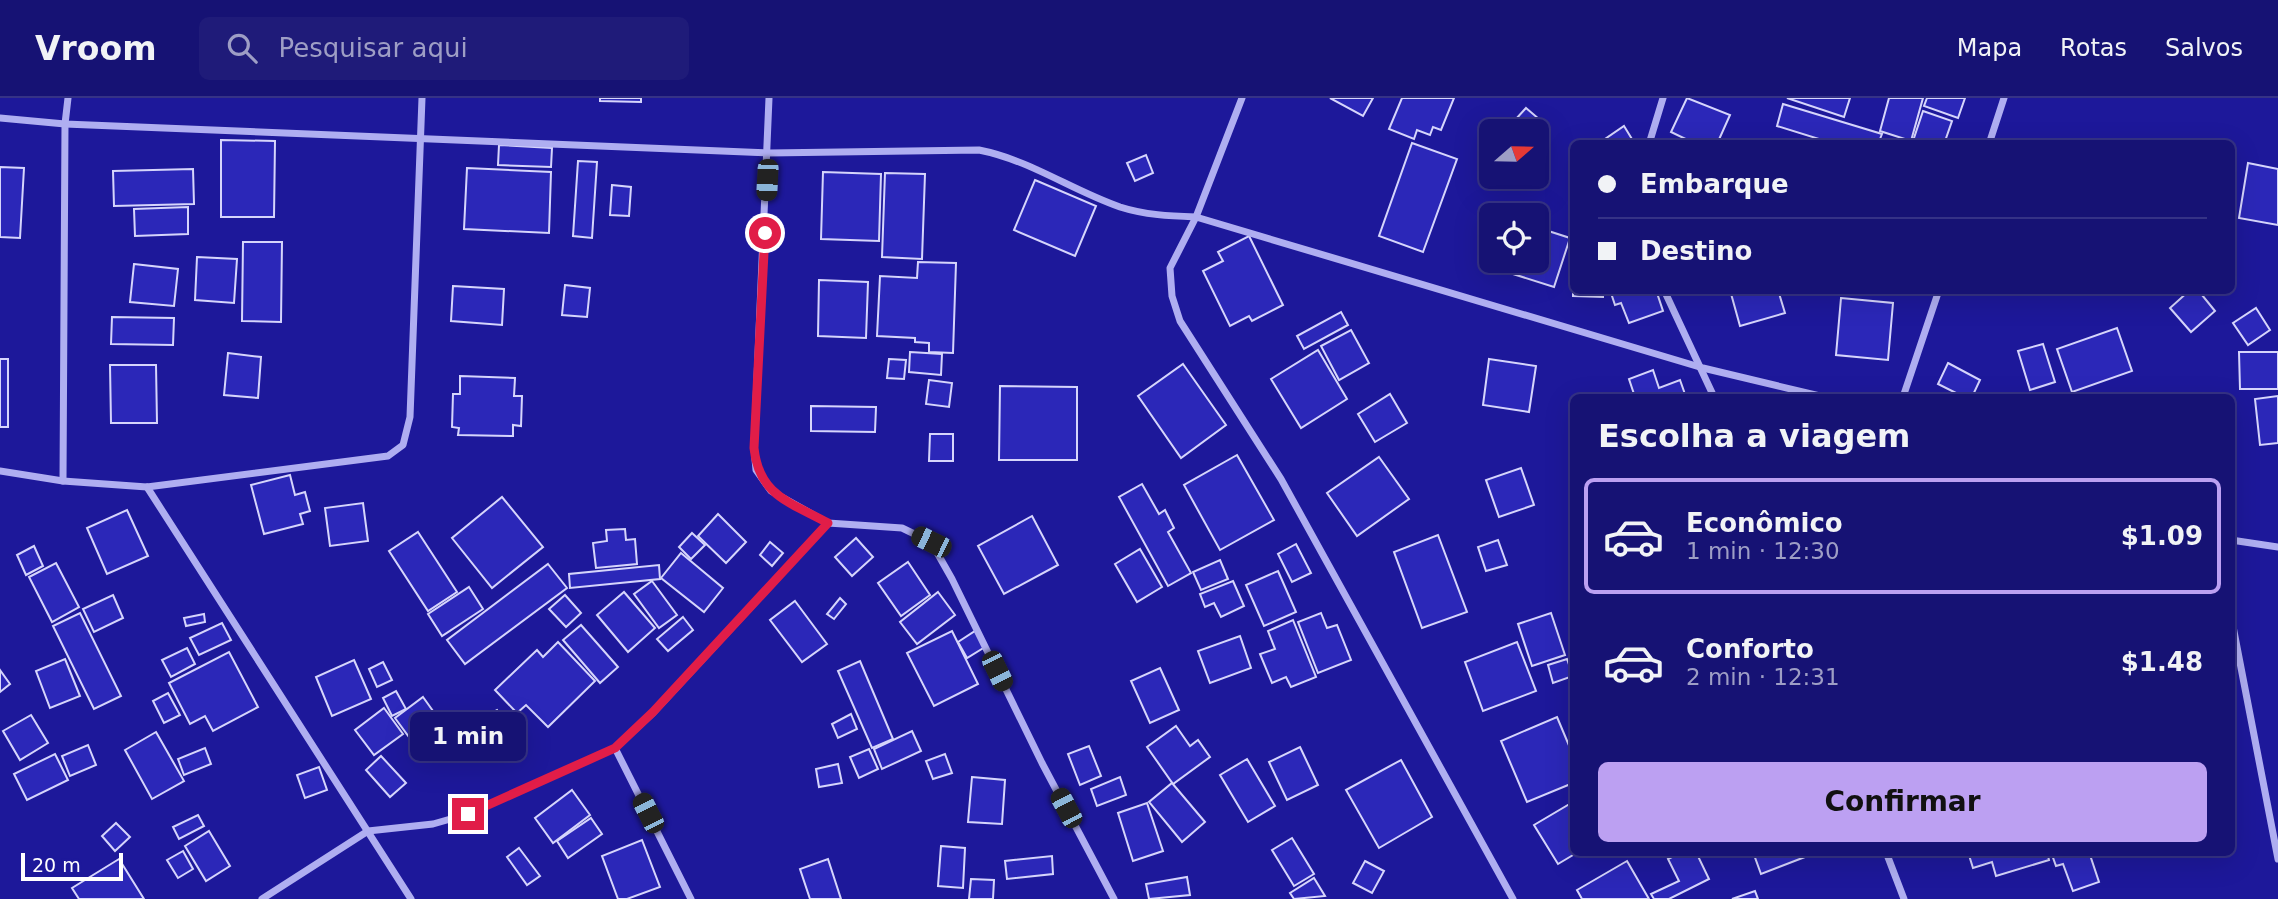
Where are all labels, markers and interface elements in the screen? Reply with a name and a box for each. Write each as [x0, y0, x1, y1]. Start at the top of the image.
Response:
search box [199, 17, 689, 80]
text: Vroom [35, 29, 157, 68]
icon: search [223, 29, 261, 67]
text: Pesquisar aqui [279, 33, 468, 63]
text: Mapa [1957, 34, 2022, 62]
text: Rotas [2060, 34, 2127, 62]
text: Salvos [2165, 34, 2243, 62]
north arrow [1479, 119, 1549, 189]
map controls [1479, 119, 1549, 273]
car [756, 158, 779, 202]
text: Embarque [1640, 169, 1789, 199]
button: locate [1479, 203, 1549, 273]
route start [749, 217, 781, 249]
text: Destino [1640, 236, 1752, 266]
text: Escolha a viagem [1598, 417, 1910, 455]
icon: car [1602, 505, 1665, 568]
text: Econômico [1686, 508, 1843, 538]
text: $1.09 [2121, 521, 2203, 551]
car [908, 523, 955, 561]
text: 1 min · 12:30 [1686, 538, 1840, 564]
icon: car [1602, 631, 1665, 694]
text: Conforto [1686, 634, 1814, 664]
text: $1.48 [2121, 647, 2203, 677]
car [979, 648, 1016, 694]
text: 2 min · 12:31 [1686, 664, 1840, 690]
callout: 1 min [410, 712, 526, 762]
text: 1 min [432, 723, 504, 749]
button: Confirmar [1598, 762, 2207, 842]
car [1047, 785, 1086, 831]
car [630, 790, 667, 836]
route end [452, 798, 484, 830]
scale bar [21, 850, 122, 882]
text: 20 m [32, 854, 81, 876]

